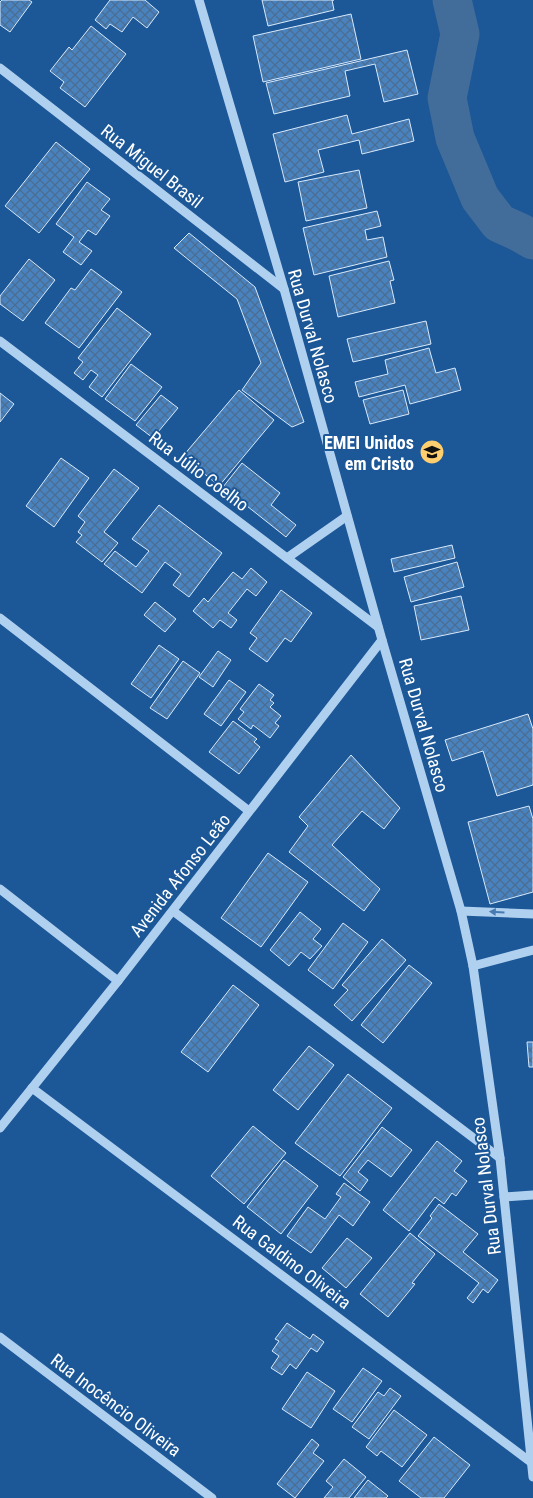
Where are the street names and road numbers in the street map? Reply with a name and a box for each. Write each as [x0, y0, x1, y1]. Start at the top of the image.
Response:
street label: Rua Miguel Brasil [97, 120, 207, 212]
street label: Rua Durval Nolasco [284, 267, 342, 405]
street label: Rua Júlio Coelho [145, 427, 253, 515]
street label: Rua Durval Nolasco [395, 656, 453, 794]
street label: Avenida Afonso Leão [125, 809, 235, 941]
street label: Rua Durval Nolasco [467, 1116, 505, 1256]
street label: Rua Galdino Oliveira [229, 1211, 355, 1313]
street label: Rua Inocêncio Oliveira [47, 1349, 185, 1461]

